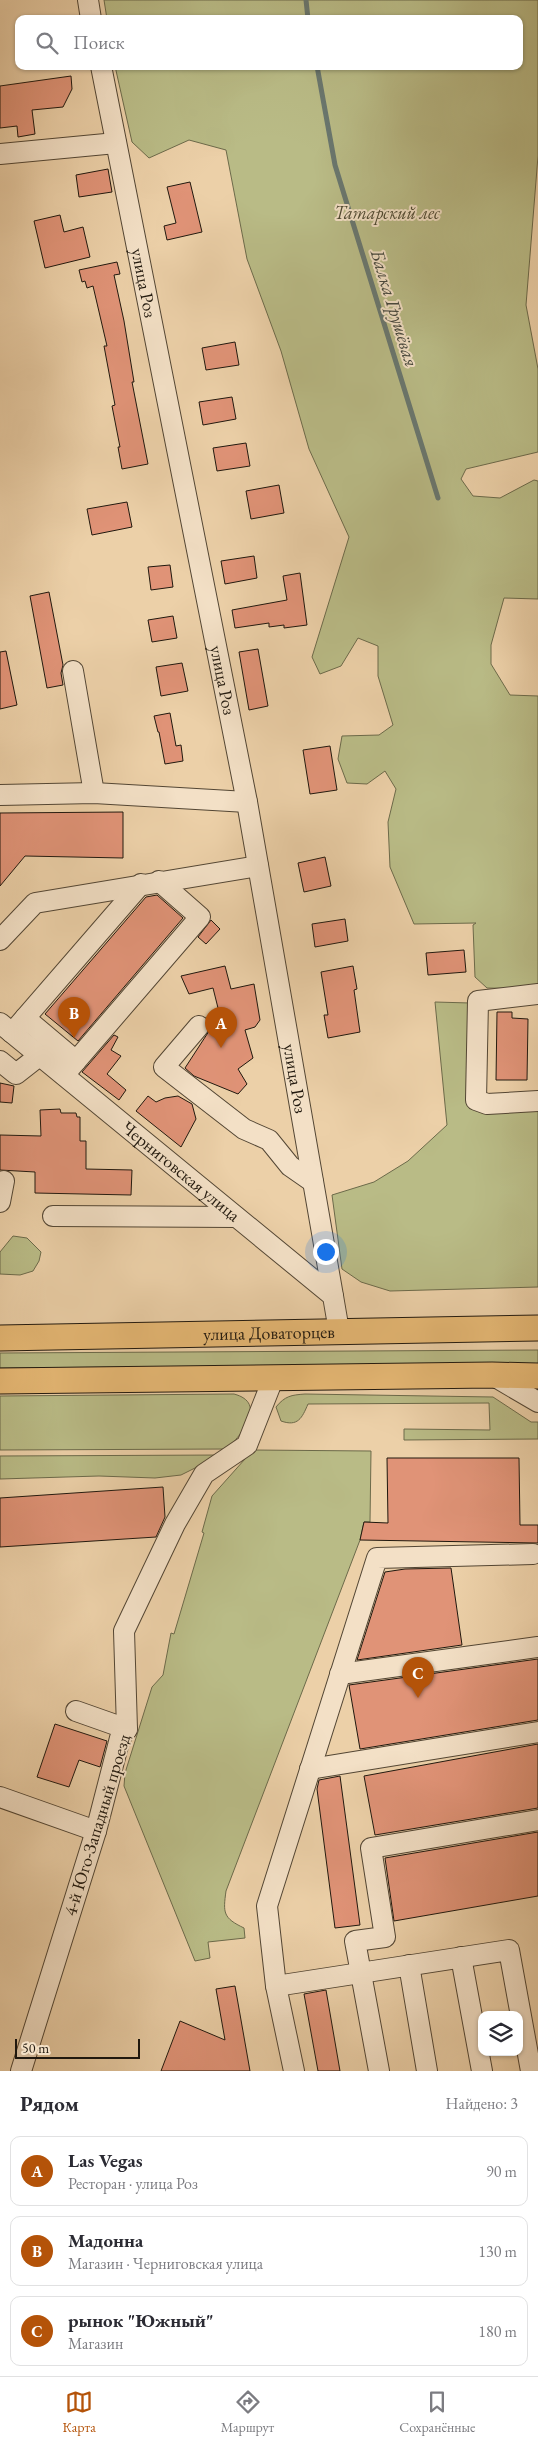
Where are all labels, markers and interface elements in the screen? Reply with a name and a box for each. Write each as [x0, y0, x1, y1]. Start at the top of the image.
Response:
search box [15, 15, 523, 70]
icon: search [33, 29, 61, 57]
text: Поиск [73, 30, 125, 55]
park label: Татарский лес [334, 201, 440, 225]
water label: Балка Грушёвая [364, 245, 424, 370]
street label: улица Роз [126, 246, 163, 319]
street label: улица Роз [205, 643, 241, 717]
pin: B [58, 997, 90, 1038]
pin: A [205, 1007, 237, 1048]
street label: улица Роз [278, 1042, 313, 1115]
street label: Черниговская улица [117, 1116, 246, 1227]
your location [313, 1239, 339, 1265]
street label: улица Доваторцев [203, 1320, 335, 1345]
pin: C [402, 1657, 434, 1698]
street label: 4-й Юго-Западный проезд [58, 1731, 135, 1918]
map controls [478, 2011, 523, 2056]
button: layers [478, 2011, 523, 2056]
scale bar [15, 2036, 140, 2059]
text: 50 m [22, 2039, 49, 2057]
text: Рядом [20, 2090, 79, 2117]
text: Найдено: 3 [446, 2093, 518, 2114]
text: Las Vegas [68, 2148, 143, 2173]
text: A [31, 2161, 43, 2182]
text: 90 m [486, 2161, 517, 2182]
text: Ресторан · улица Роз [68, 2173, 198, 2194]
text: Мадонна [68, 2228, 143, 2253]
text: B [32, 2241, 42, 2262]
text: 130 m [478, 2241, 517, 2262]
text: Магазин · Черниговская улица [68, 2253, 263, 2274]
text: рынок "Южный" [68, 2308, 214, 2333]
text: C [31, 2321, 43, 2342]
text: 180 m [478, 2321, 517, 2342]
text: Магазин [68, 2333, 123, 2354]
tab: Карта [62, 2388, 96, 2436]
tab: Маршрут [221, 2388, 274, 2436]
tab: Сохранённые [399, 2388, 476, 2436]

